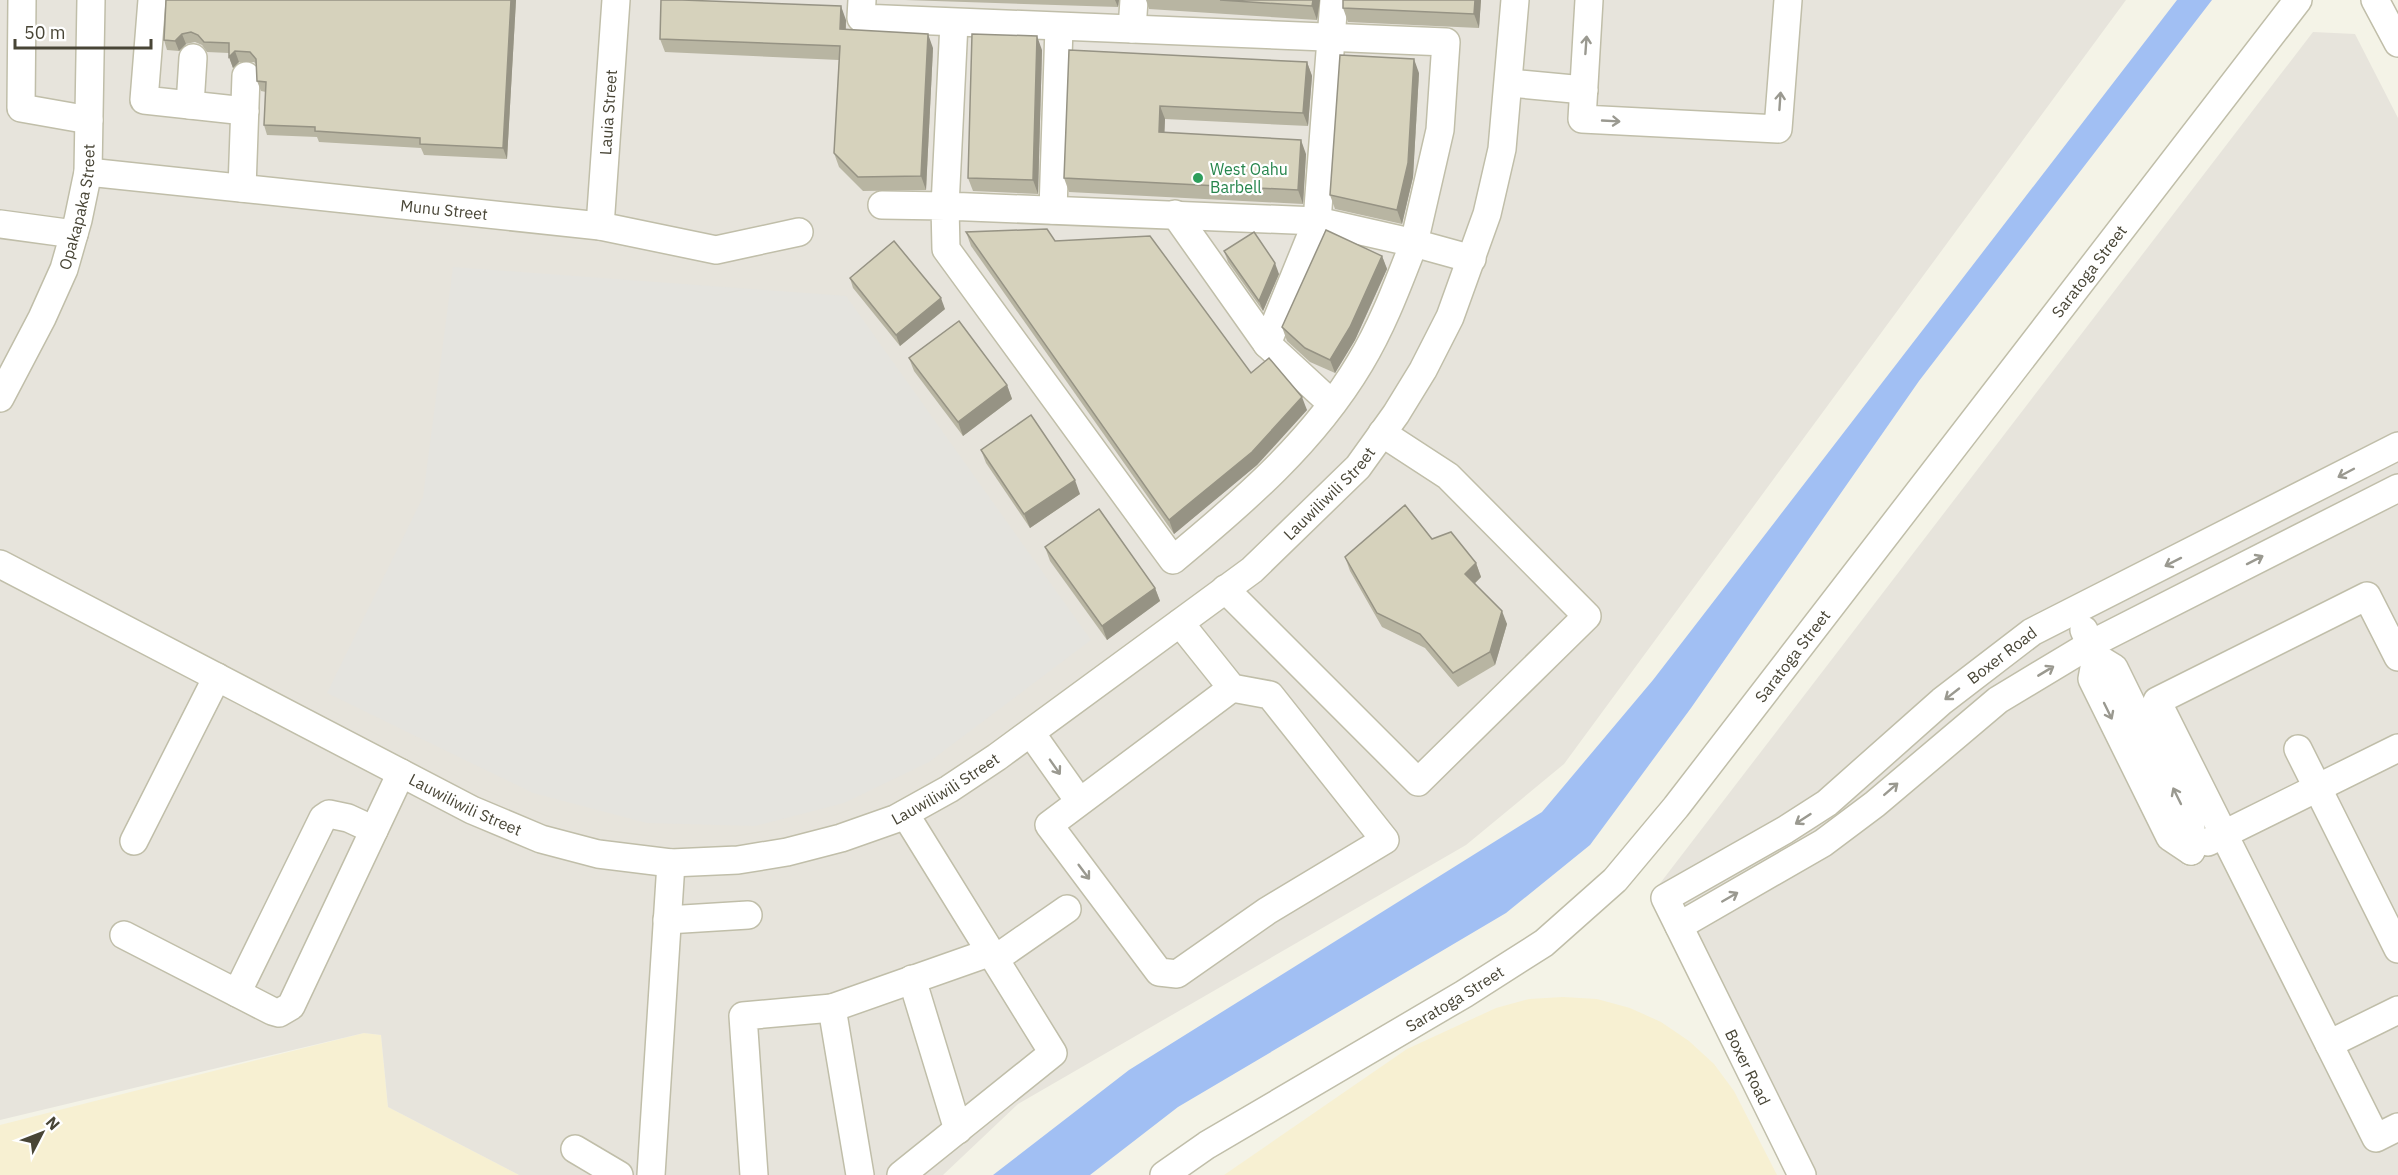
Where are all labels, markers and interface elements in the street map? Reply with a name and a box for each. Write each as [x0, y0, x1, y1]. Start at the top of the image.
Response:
scale bar [15, 12, 152, 50]
text: 50 m [24, 21, 66, 44]
one-way arrow [1581, 36, 1592, 56]
street label: Lauia Street [595, 69, 621, 156]
one-way arrow [1775, 92, 1786, 112]
one-way arrow [1601, 115, 1621, 126]
street label: Opakapaka Street [54, 144, 98, 272]
place label: West Oahu Barbell [1210, 159, 1288, 197]
marker: West Oahu Barbell [1191, 171, 1205, 185]
street label: Munu Street [399, 195, 489, 224]
street label: Saratoga Street [2047, 221, 2131, 321]
street label: Lauwiliwili Street [1279, 443, 1379, 544]
one-way arrow [2337, 468, 2355, 480]
one-way arrow [2246, 554, 2264, 566]
one-way arrow [2164, 557, 2182, 568]
street label: Saratoga Street [1750, 606, 1834, 706]
street label: Boxer Road [1963, 622, 2041, 688]
one-way arrow [2037, 664, 2054, 676]
one-way arrow [1944, 687, 1960, 700]
one-way arrow [2103, 702, 2114, 720]
street label: Lauwiliwili Street [888, 748, 1003, 829]
one-way arrow [1049, 758, 1061, 774]
street label: Lauwiliwili Street [406, 769, 525, 840]
one-way arrow [1883, 782, 1898, 796]
one-way arrow [2170, 787, 2182, 805]
one-way arrow [1795, 813, 1812, 825]
one-way arrow [1078, 864, 1090, 880]
one-way arrow [1720, 891, 1738, 902]
street label: Saratoga Street [1402, 961, 1507, 1036]
street label: Boxer Road [1721, 1026, 1775, 1108]
north arrow [12, 1103, 72, 1163]
text: N [42, 1112, 64, 1134]

